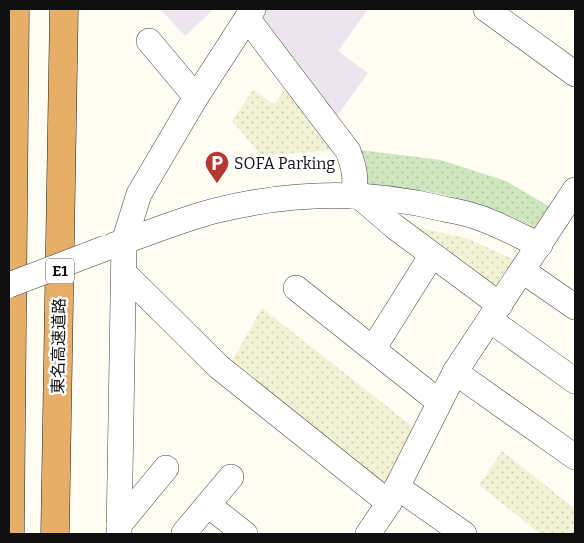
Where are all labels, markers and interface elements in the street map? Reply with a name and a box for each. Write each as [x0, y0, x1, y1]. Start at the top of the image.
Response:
parking icon: SOFA Parking [204, 150, 230, 184]
place label: SOFA Parking [234, 154, 335, 173]
road number: E1 [46, 258, 74, 284]
street label: 東名高速道路 [48, 298, 69, 394]

